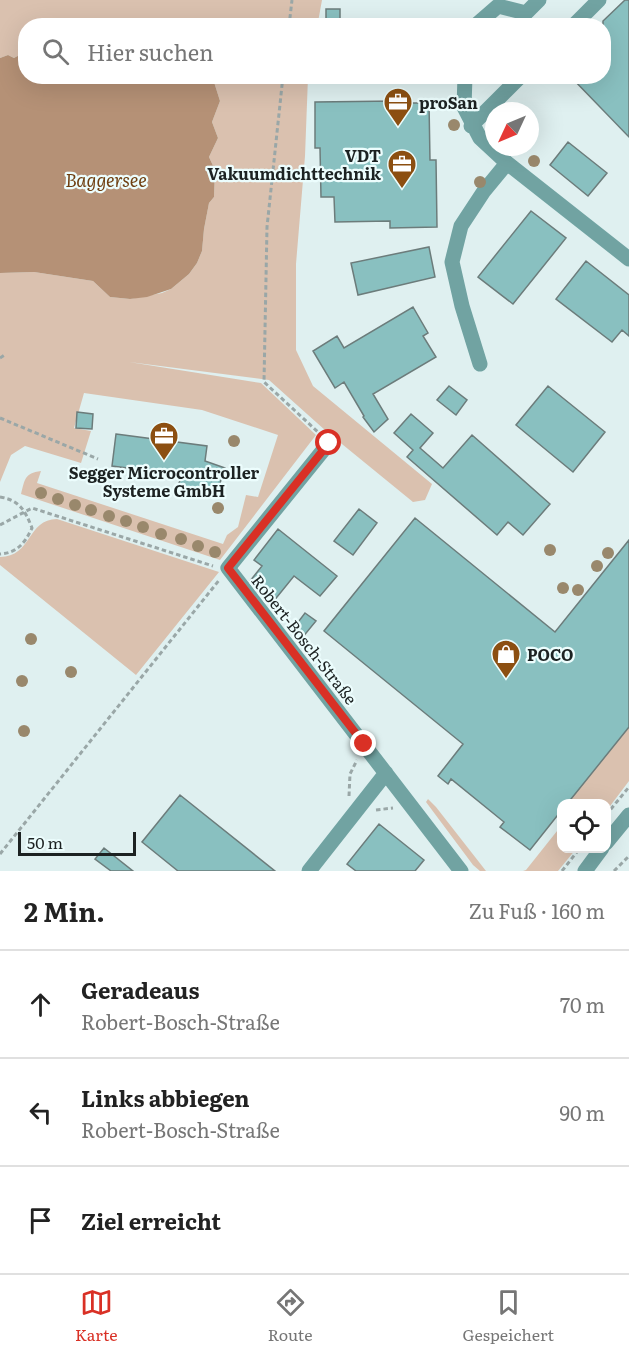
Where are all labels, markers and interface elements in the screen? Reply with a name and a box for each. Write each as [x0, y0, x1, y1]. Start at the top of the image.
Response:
search box [18, 18, 611, 84]
icon: search [39, 35, 72, 68]
text: Hier suchen [87, 35, 214, 68]
office icon: proSan [382, 86, 414, 128]
place label: proSan [419, 90, 478, 114]
north arrow [485, 102, 539, 156]
place label: VDT Vakuumdichttechnik [207, 143, 381, 185]
office icon: VDT Vakuumdichttechnik [386, 148, 418, 190]
water label: Baggersee [65, 166, 147, 193]
office icon: Segger Microcontroller Systeme GmbH [148, 420, 180, 462]
route start [315, 429, 341, 455]
place label: Segger Microcontroller Systeme GmbH [69, 460, 260, 502]
street label: Robert-Bosch-Straße [247, 569, 363, 709]
shop icon: POCO [490, 638, 522, 680]
place label: POCO [527, 642, 573, 666]
route end [350, 730, 376, 756]
map controls [557, 799, 611, 853]
button: locate [557, 799, 611, 853]
scale bar [18, 829, 136, 856]
text: 50 m [27, 830, 63, 854]
text: 2 Min. [24, 891, 105, 930]
text: Zu Fuß · 160 m [469, 895, 605, 925]
text: Geradeaus [81, 973, 199, 1006]
icon: ahead [24, 988, 57, 1021]
text: 70 m [560, 989, 605, 1019]
text: Robert-Bosch-Straße [81, 1006, 280, 1036]
text: Links abbiegen [81, 1081, 250, 1114]
icon: left [24, 1096, 57, 1129]
text: 90 m [560, 1097, 605, 1127]
text: Robert-Bosch-Straße [81, 1114, 280, 1144]
icon: arrive [24, 1204, 57, 1237]
text: Ziel erreicht [81, 1204, 221, 1237]
tab: Karte [75, 1286, 118, 1346]
tab: Route [268, 1286, 312, 1346]
tab: Gespeichert [463, 1286, 554, 1346]

